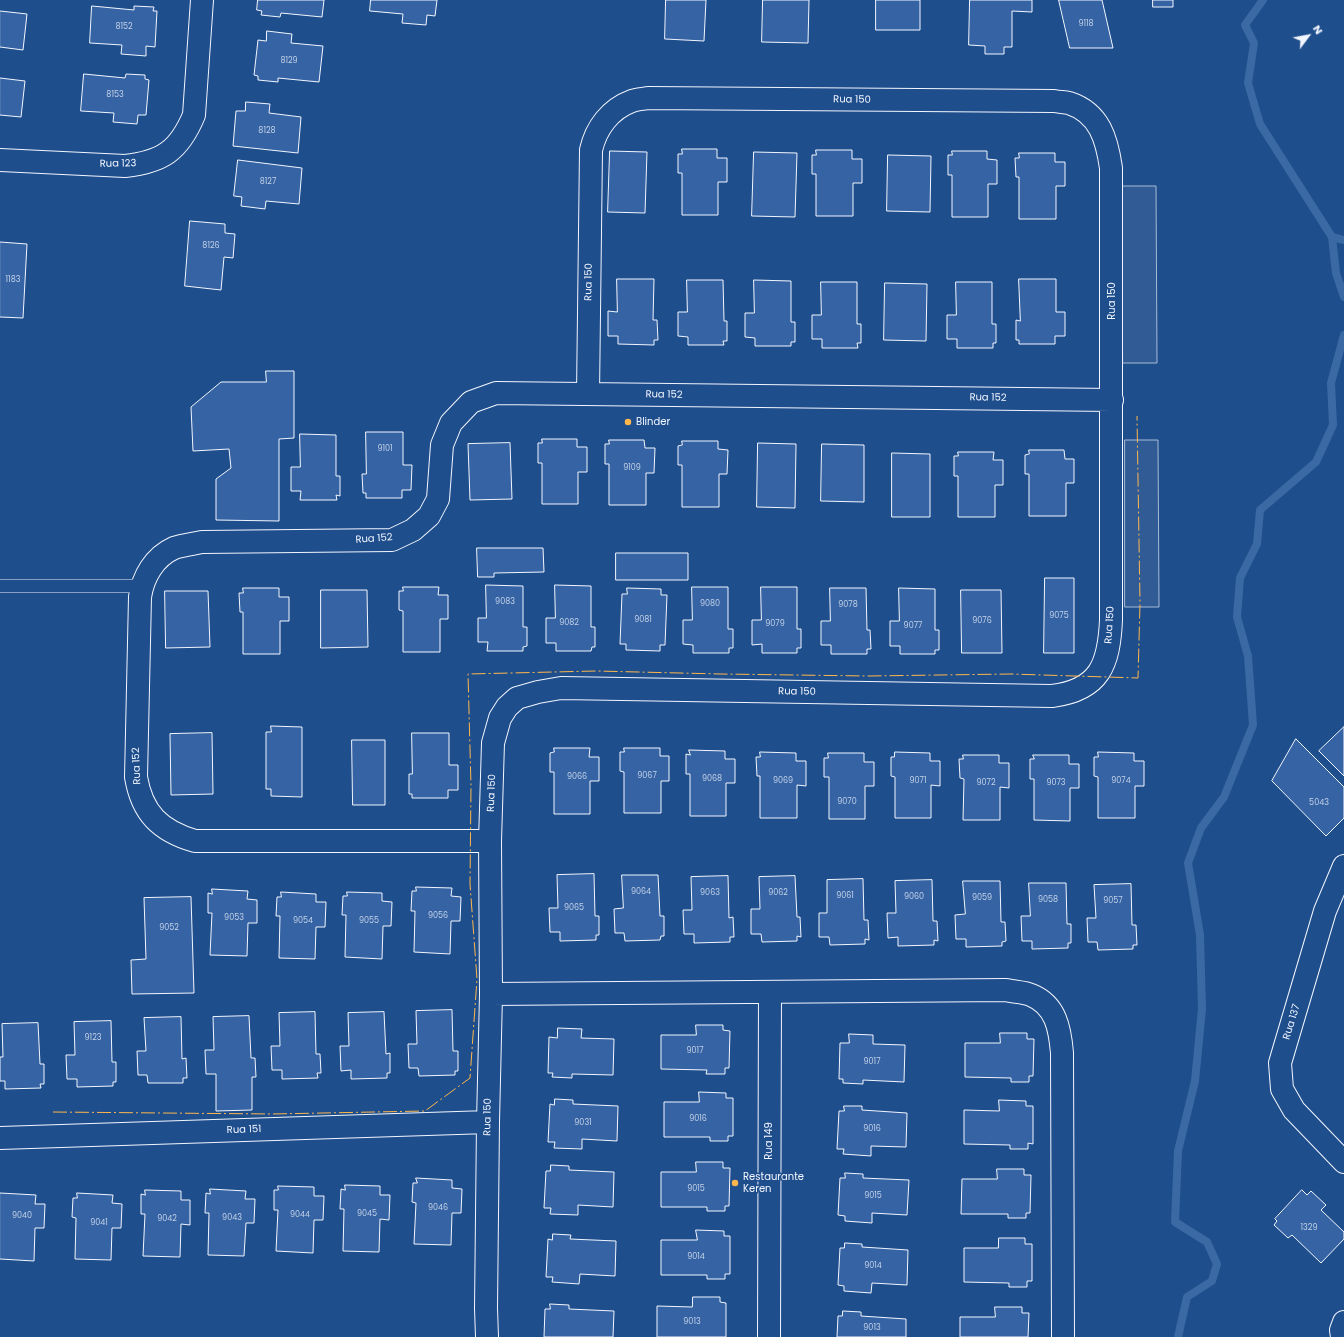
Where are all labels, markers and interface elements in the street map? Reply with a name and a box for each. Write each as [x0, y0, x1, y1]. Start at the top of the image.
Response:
north arrow [1288, 16, 1328, 56]
house number: 9118 [1078, 19, 1094, 29]
house number: 8152 [115, 22, 133, 32]
text: N [1309, 22, 1327, 37]
house number: 8129 [280, 56, 298, 66]
house number: 8153 [106, 90, 124, 100]
street label: Rua 150 [833, 94, 871, 106]
house number: 8128 [258, 126, 276, 136]
street label: Rua 123 [100, 158, 136, 170]
house number: 8127 [260, 177, 276, 187]
house number: 8126 [202, 241, 220, 251]
street label: Rua 150 [583, 263, 595, 301]
house number: 1183 [6, 275, 20, 285]
street label: Rua 150 [1106, 282, 1118, 320]
street label: Rua 152 [645, 389, 683, 401]
street label: Rua 152 [969, 392, 1007, 404]
place label: Blinder [636, 416, 670, 428]
marker: Blinder [623, 417, 633, 427]
house number: 9101 [377, 444, 393, 454]
house number: 9109 [623, 463, 641, 473]
street label: Rua 152 [355, 532, 393, 546]
house number: 9083 [495, 597, 515, 607]
house number: 9080 [700, 599, 720, 609]
house number: 9078 [838, 600, 858, 610]
street label: Rua 150 [1103, 606, 1117, 644]
house number: 9075 [1049, 611, 1069, 621]
house number: 9081 [634, 615, 652, 625]
house number: 9076 [972, 616, 992, 626]
house number: 9082 [559, 618, 579, 628]
house number: 9079 [765, 619, 785, 629]
house number: 9077 [904, 621, 922, 631]
street label: Rua 150 [778, 686, 816, 698]
street label: Rua 152 [130, 747, 144, 785]
house number: 9067 [637, 771, 657, 781]
house number: 9066 [567, 772, 587, 782]
street label: Rua 150 [485, 774, 499, 812]
house number: 9068 [702, 774, 722, 784]
house number: 9069 [773, 776, 793, 786]
house number: 9071 [910, 776, 926, 786]
house number: 9074 [1111, 776, 1131, 786]
house number: 9072 [976, 778, 996, 788]
house number: 9073 [1046, 778, 1066, 788]
house number: 9070 [837, 797, 857, 807]
house number: 5043 [1309, 798, 1329, 808]
house number: 9064 [631, 887, 651, 897]
house number: 9063 [700, 888, 720, 898]
house number: 9062 [768, 888, 788, 898]
house number: 9061 [836, 891, 854, 901]
house number: 9060 [904, 892, 924, 902]
house number: 9059 [972, 893, 992, 903]
house number: 9058 [1038, 895, 1058, 905]
house number: 9057 [1103, 896, 1123, 906]
house number: 9065 [564, 903, 584, 913]
house number: 9056 [428, 911, 448, 921]
house number: 9053 [224, 913, 244, 923]
house number: 9054 [293, 916, 313, 926]
house number: 9055 [359, 916, 379, 926]
house number: 9052 [159, 923, 179, 933]
street label: Rua 137 [1281, 1003, 1303, 1041]
house number: 9123 [85, 1033, 101, 1043]
house number: 9017 [687, 1046, 703, 1056]
house number: 9017 [864, 1057, 880, 1067]
street label: Rua 150 [482, 1098, 494, 1136]
house number: 9016 [689, 1114, 707, 1124]
house number: 9031 [574, 1118, 592, 1128]
street label: Rua 149 [763, 1122, 775, 1160]
street label: Rua 151 [227, 1123, 261, 1137]
house number: 9016 [863, 1124, 881, 1134]
place label: Restaurante Keren [743, 1171, 804, 1194]
marker: Restaurante Keren [730, 1178, 740, 1188]
house number: 9015 [687, 1184, 705, 1194]
house number: 9015 [864, 1191, 882, 1201]
house number: 9046 [428, 1203, 448, 1213]
house number: 9045 [357, 1209, 377, 1219]
house number: 9044 [290, 1210, 310, 1220]
house number: 9040 [12, 1211, 32, 1221]
house number: 9043 [222, 1213, 242, 1223]
house number: 9042 [157, 1214, 177, 1224]
house number: 9041 [90, 1218, 108, 1228]
house number: 1329 [1301, 1223, 1317, 1233]
house number: 9014 [687, 1252, 705, 1262]
house number: 9014 [864, 1261, 882, 1271]
house number: 9013 [683, 1317, 701, 1327]
house number: 9013 [863, 1323, 881, 1333]

